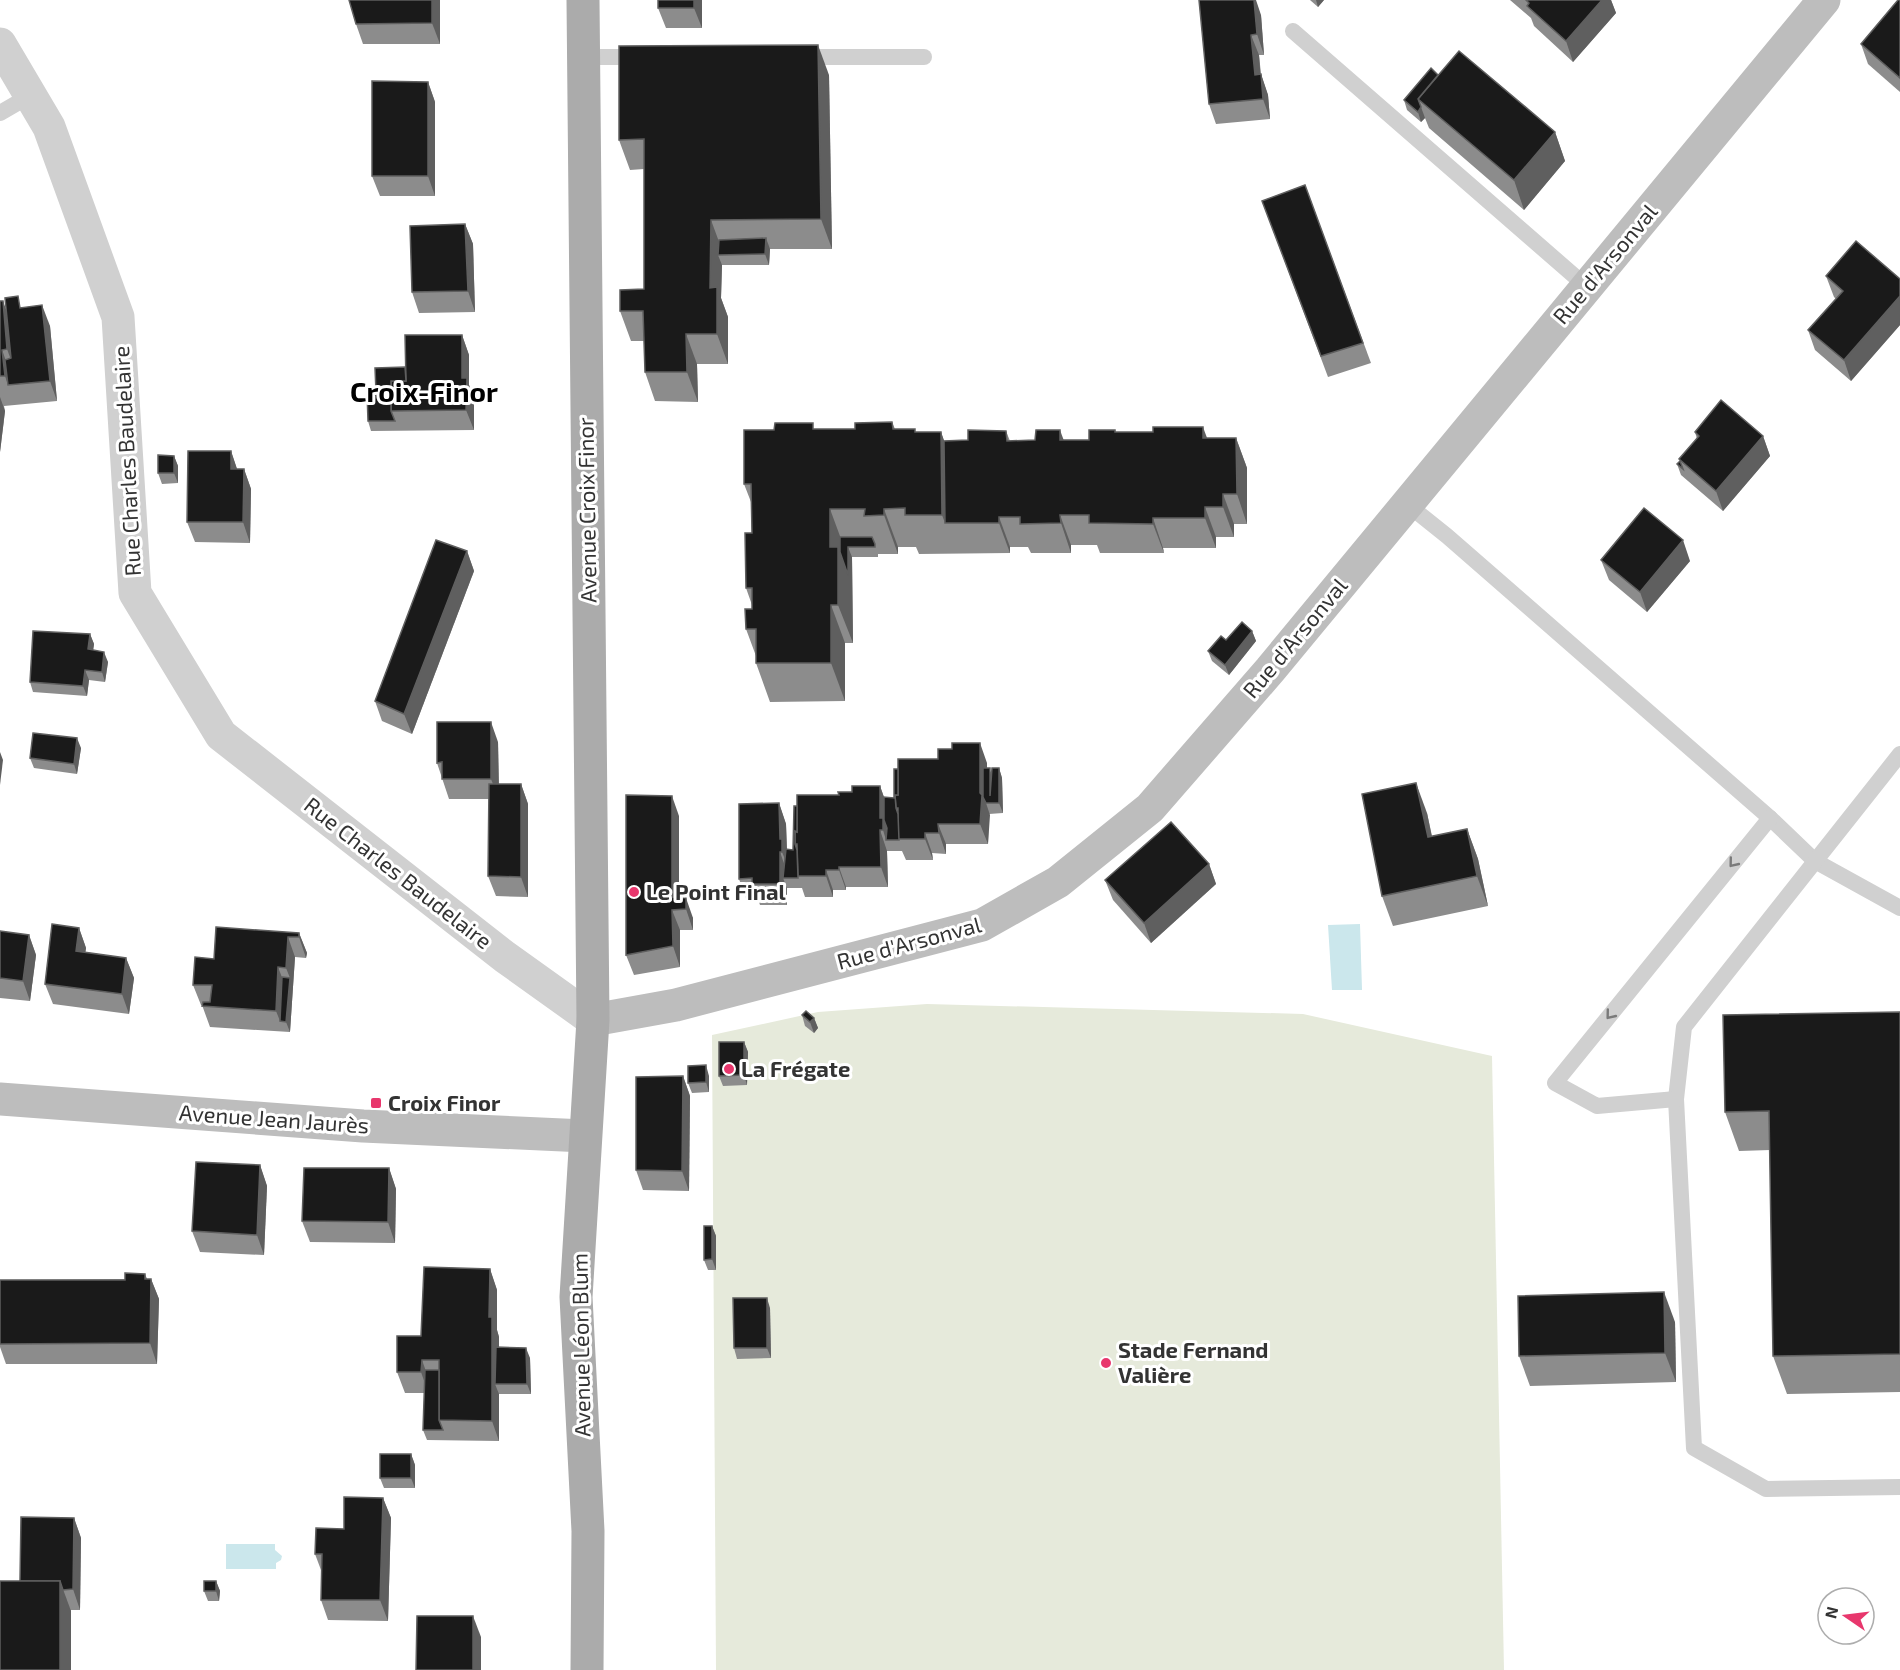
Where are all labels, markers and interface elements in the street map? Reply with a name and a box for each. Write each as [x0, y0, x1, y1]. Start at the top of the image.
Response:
street label: Rue d'Arsonval [1547, 198, 1662, 329]
street label: Rue Charles Baudelaire [107, 345, 145, 577]
district label: Croix-Finor [350, 374, 498, 408]
street label: Avenue Croix Finor [571, 417, 601, 603]
street label: Rue d'Arsonval [1237, 572, 1352, 703]
street label: Rue Charles Baudelaire [300, 791, 497, 953]
one-way arrow [1729, 856, 1740, 867]
place label: Le Point Final [646, 878, 787, 904]
marker: Le Point Final [627, 885, 641, 899]
street label: Rue d'Arsonval [834, 910, 984, 974]
one-way arrow [1606, 1008, 1617, 1019]
place label: La Frégate [741, 1055, 850, 1081]
marker: La Frégate [722, 1062, 736, 1076]
place label: Croix Finor [388, 1089, 501, 1115]
marker: Croix Finor [369, 1096, 383, 1110]
street label: Avenue Jean Jaurès [178, 1098, 370, 1138]
street label: Avenue Léon Blum [565, 1253, 595, 1437]
place label: Stade Fernand Valière [1118, 1336, 1269, 1387]
marker: Stade Fernand Valière [1099, 1356, 1113, 1370]
north arrow [1816, 1586, 1876, 1646]
text: N [1820, 1604, 1842, 1620]

